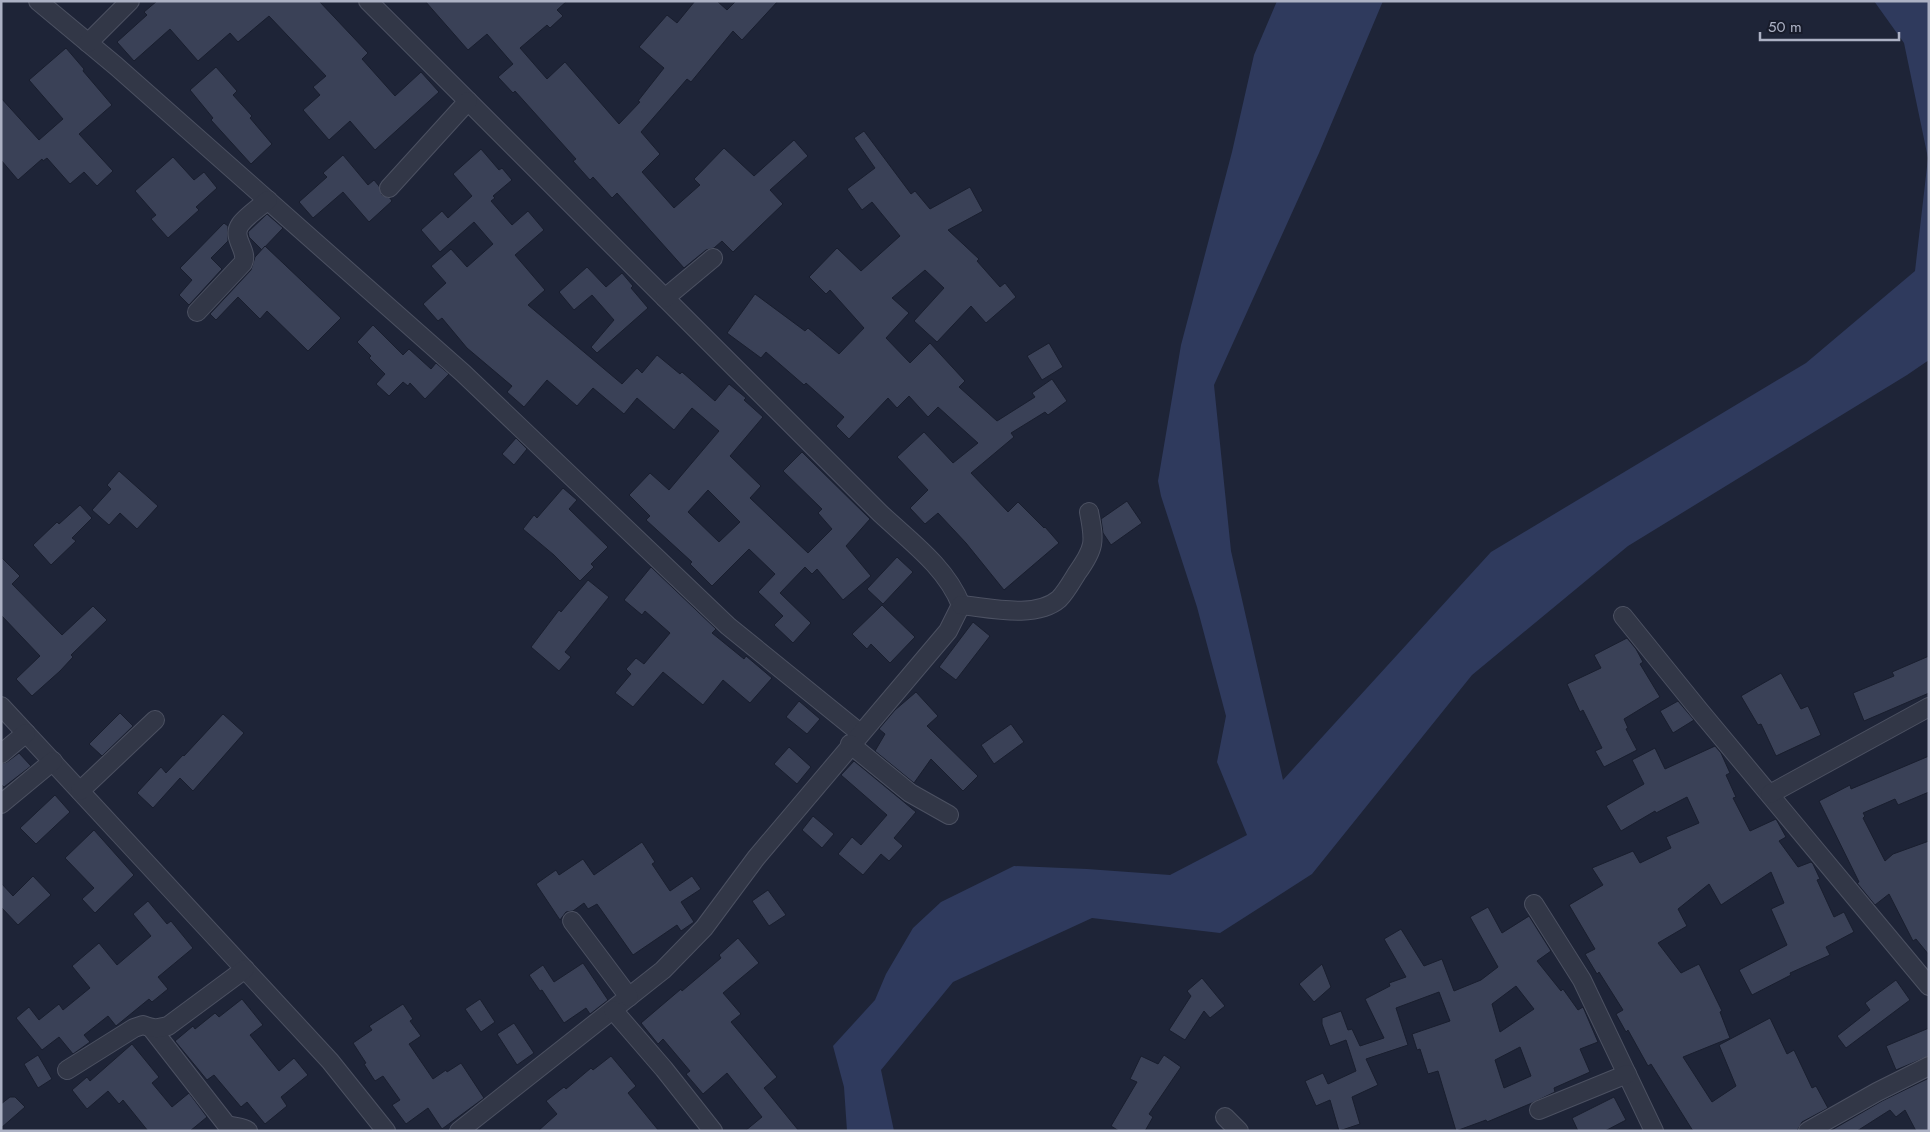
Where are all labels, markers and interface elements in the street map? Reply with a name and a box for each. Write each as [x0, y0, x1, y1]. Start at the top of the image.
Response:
scale bar [1760, 10, 1899, 42]
text: 50 m [1768, 16, 1802, 38]

